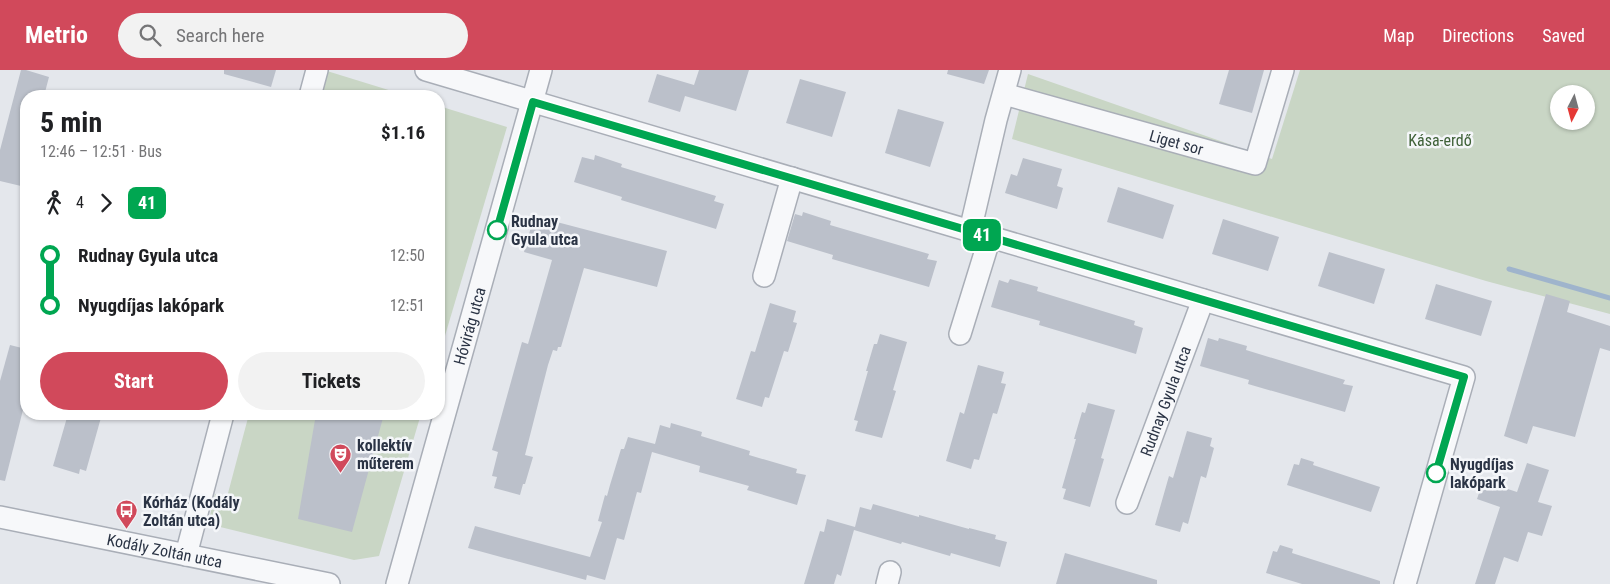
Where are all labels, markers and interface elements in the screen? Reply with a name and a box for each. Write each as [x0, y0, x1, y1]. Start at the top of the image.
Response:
search box [118, 13, 468, 58]
text: Metrio [25, 21, 88, 49]
icon: search [136, 21, 164, 49]
text: Search here [176, 24, 264, 47]
text: Map [1383, 25, 1414, 46]
text: Directions [1442, 25, 1514, 46]
text: Saved [1542, 25, 1585, 46]
north arrow [1550, 85, 1595, 130]
map controls [1550, 85, 1595, 130]
text: 5 min [40, 106, 102, 139]
text: $1.16 [381, 121, 425, 144]
street label: Liget sor [1147, 126, 1206, 159]
park label: Kása-erdő [1408, 131, 1472, 150]
text: 12:46 – 12:51 · Bus [40, 142, 162, 161]
icon: walk [40, 189, 68, 217]
icon: forward [92, 189, 120, 217]
text: 41 [138, 192, 156, 213]
text: 4 [76, 193, 84, 212]
place label: Rudnay Gyula utca [511, 212, 579, 249]
line badge: 41 [960, 219, 1004, 251]
marker: Rudnay Gyula utca [487, 220, 507, 240]
text: 41 [973, 224, 991, 245]
text: Rudnay Gyula utca [78, 244, 218, 267]
text: 12:50 [390, 246, 425, 265]
street label: Hóvirág utca [449, 285, 489, 367]
text: Nyugdíjas lakópark [78, 294, 224, 317]
text: 12:51 [390, 296, 425, 315]
street label: Rudnay Gyula utca [1136, 343, 1194, 459]
button: Start [40, 352, 228, 410]
button: Tickets [238, 352, 425, 410]
place label: kollektív műterem [357, 436, 414, 473]
theatre icon: kollektív műterem [329, 442, 353, 473]
place label: Nyugdíjas lakópark [1450, 455, 1514, 492]
marker: Nyugdíjas lakópark [1426, 463, 1446, 483]
place label: Kórház (Kodály Zoltán utca) [143, 493, 240, 530]
bus stop icon: Kórház (Kodály Zoltán utca) [115, 499, 139, 530]
street label: Kodály Zoltán utca [105, 529, 224, 572]

